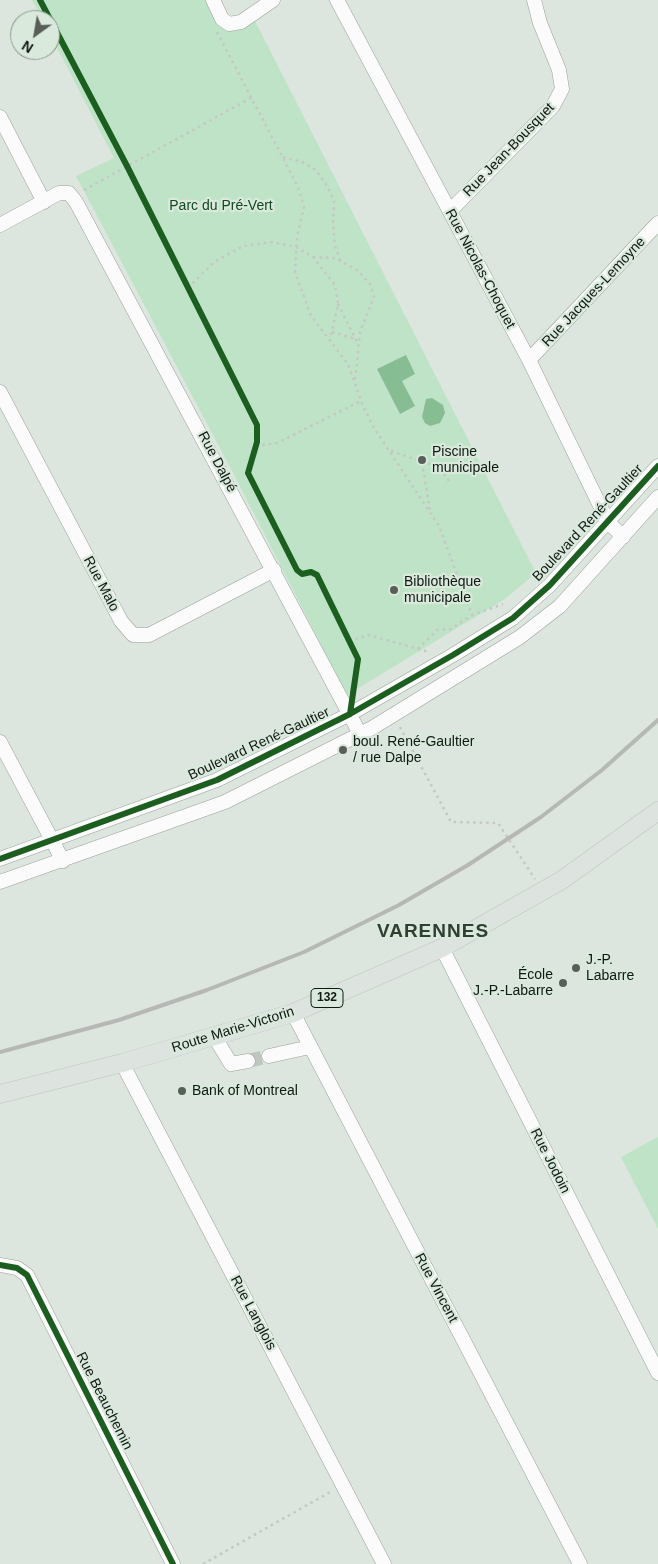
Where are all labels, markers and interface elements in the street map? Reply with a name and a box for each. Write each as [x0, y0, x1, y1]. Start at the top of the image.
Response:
north arrow [10, 10, 60, 60]
text: N [19, 37, 36, 56]
street label: Rue Jean-Bousquet [460, 100, 558, 200]
park label: Parc du Pré-Vert [169, 198, 273, 214]
street label: Rue Nicolas-Choquet [441, 206, 519, 332]
street label: Rue Jacques-Lemoyne [539, 234, 649, 350]
street label: Rue Dalpé [194, 429, 240, 495]
place label: Piscine municipale [432, 444, 499, 477]
marker: Piscine municipale [416, 454, 428, 466]
street label: Boulevard René-Gaultier [529, 461, 647, 585]
street label: Rue Malo [80, 554, 122, 614]
place label: Bibliothèque municipale [404, 574, 481, 606]
marker: Bibliothèque municipale [388, 584, 400, 596]
street label: Boulevard René-Gaultier [186, 704, 332, 784]
place label: boul. René-Gaultier / rue Dalpe [353, 734, 474, 766]
marker: boul. René-Gaultier / rue Dalpe [337, 744, 349, 756]
district label: VARENNES [376, 921, 490, 943]
place label: J.-P. Labarre [586, 952, 634, 984]
marker: J.-P. Labarre [570, 962, 582, 974]
place label: École J.-P.-Labarre [473, 967, 553, 1000]
marker: École J.-P.-Labarre [557, 977, 569, 989]
road number: 132 [311, 988, 343, 1008]
street label: Route Marie-Victorin [170, 1003, 296, 1057]
place label: Bank of Montreal [192, 1083, 298, 1099]
marker: Bank of Montreal [176, 1085, 188, 1097]
street label: Rue Jodoin [526, 1126, 574, 1196]
street label: Rue Vincent [411, 1250, 461, 1326]
street label: Rue Langlois [226, 1273, 280, 1353]
street label: Rue Beauchemin [72, 1349, 136, 1453]

